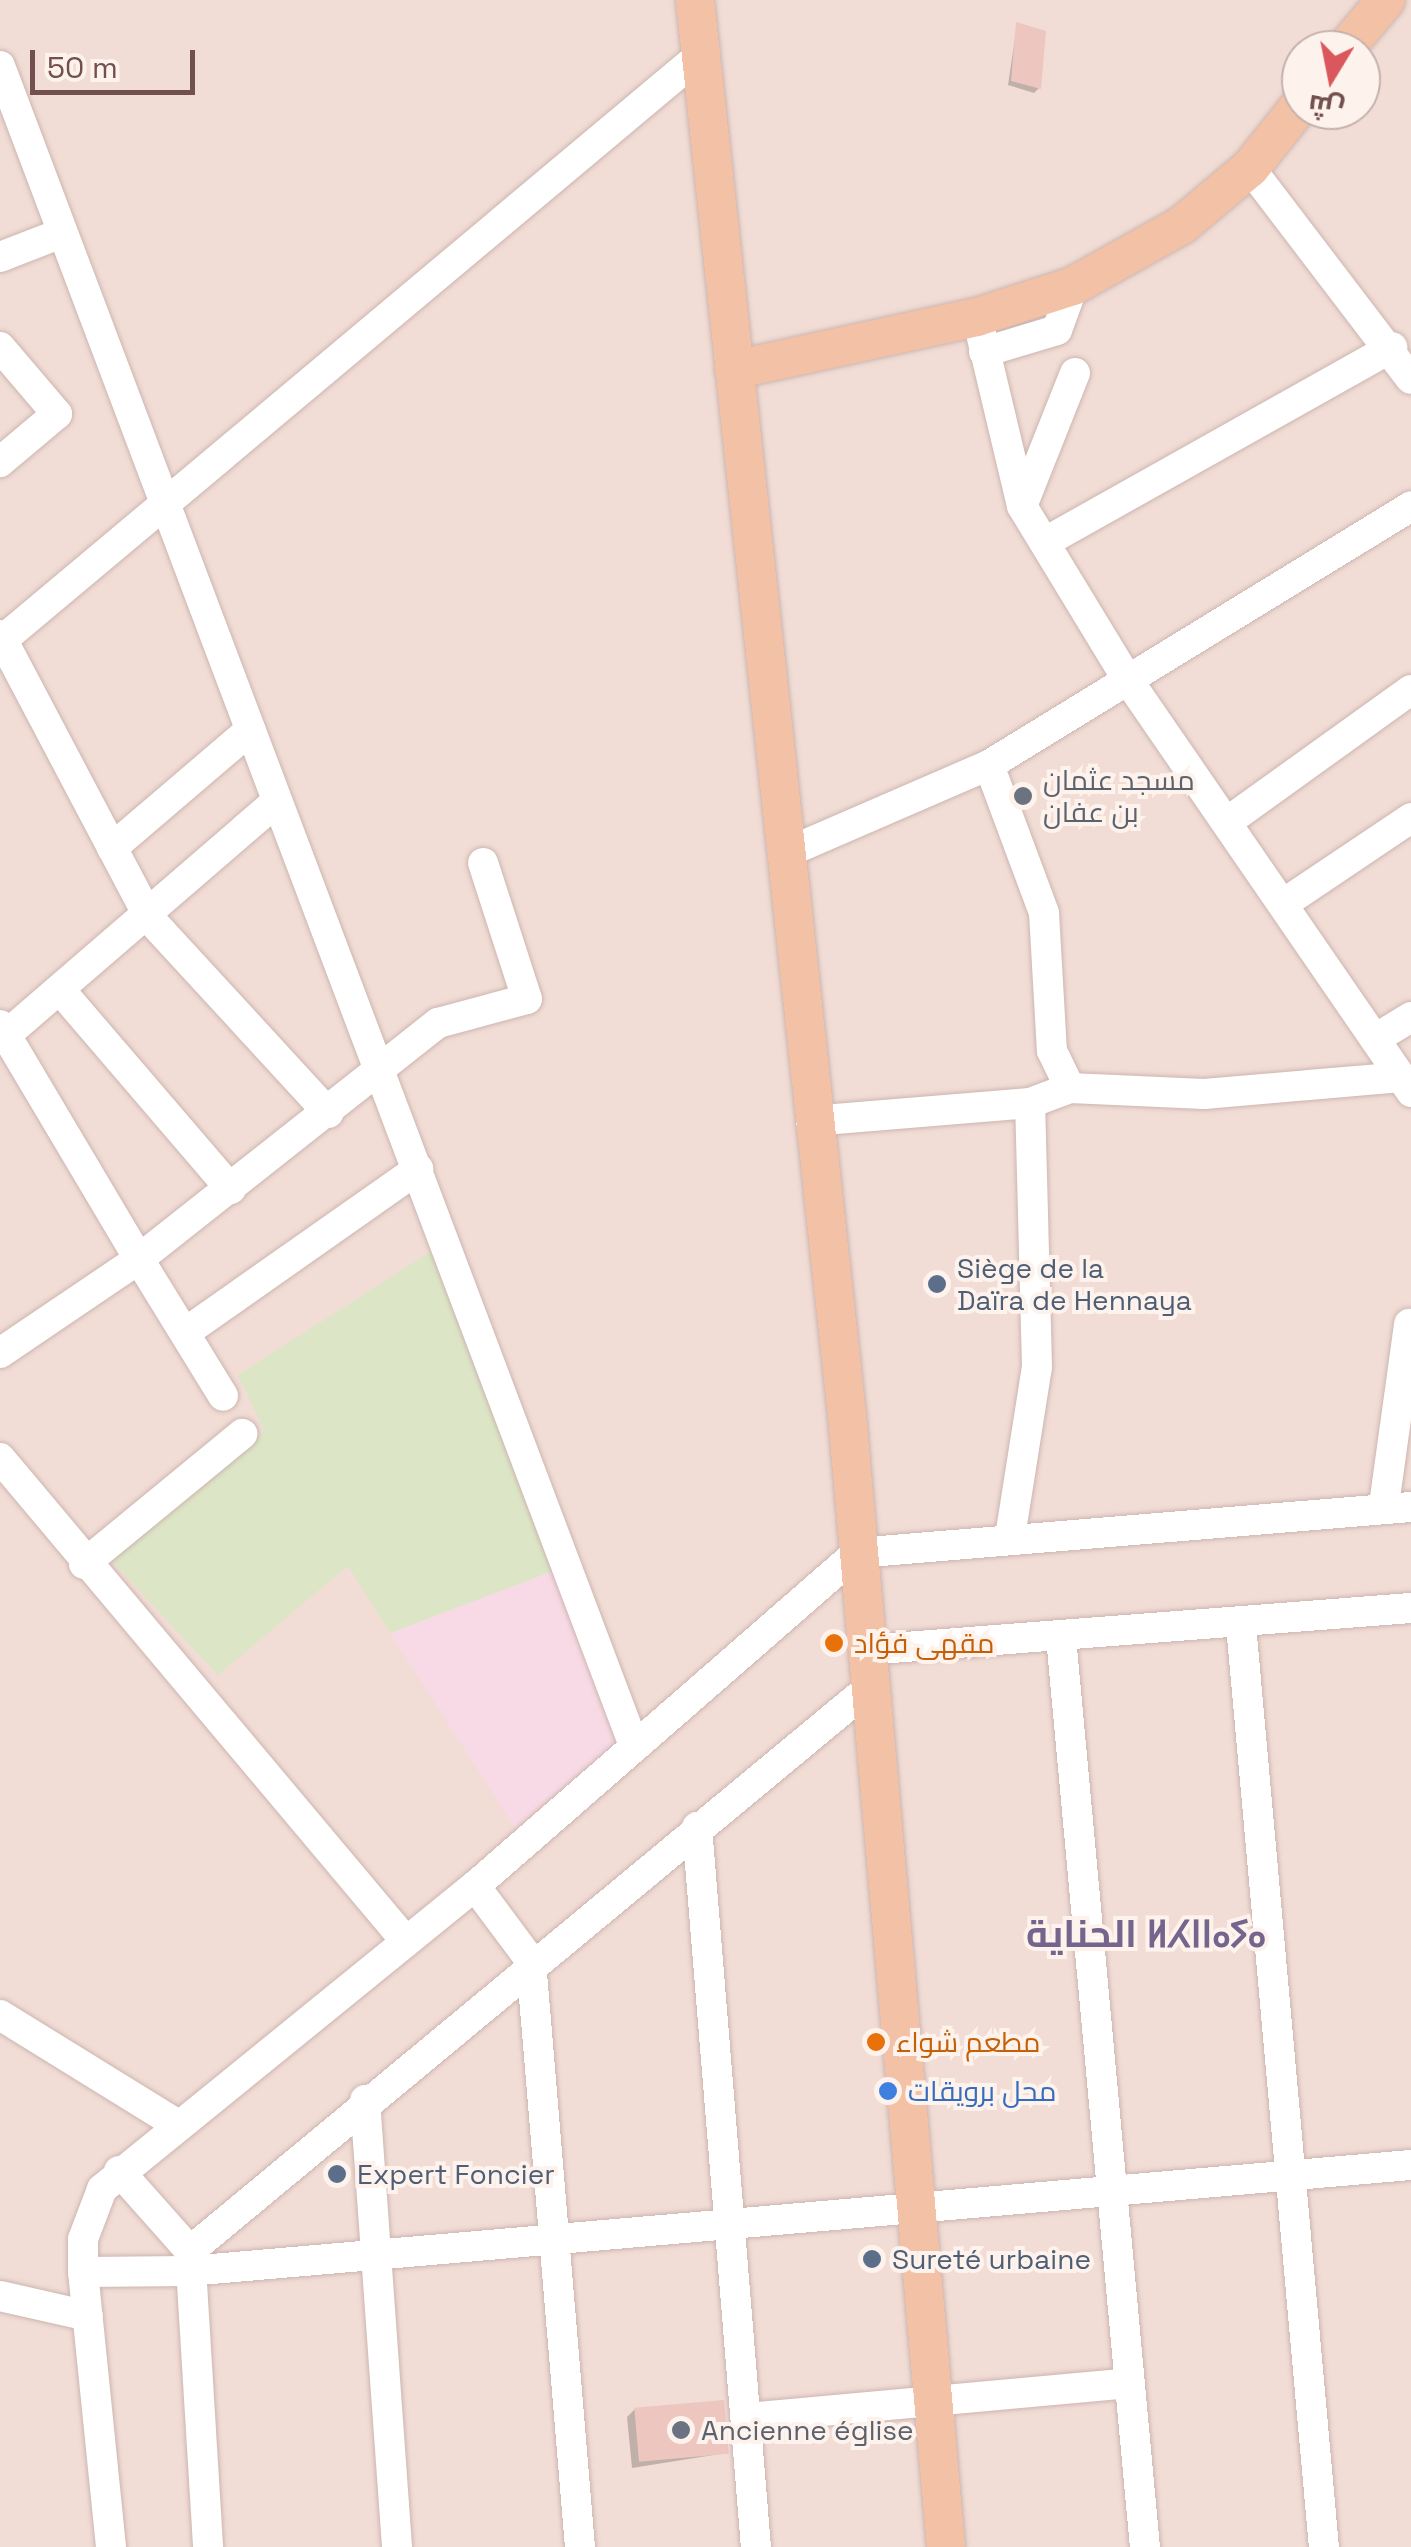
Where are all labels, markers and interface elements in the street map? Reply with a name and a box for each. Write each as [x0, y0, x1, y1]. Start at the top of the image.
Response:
scale bar [35, 30, 200, 92]
north arrow [1281, 30, 1381, 130]
text: 50 m [47, 48, 118, 87]
text: ش [1305, 87, 1347, 128]
place label: مسجد عثمان بن عفان [1043, 763, 1195, 829]
marker: مسجد عثمان بن عفان [1012, 785, 1034, 807]
place label: Siège de la Daïra de Hennaya [957, 1251, 1192, 1317]
marker: Siège de la Daïra de Hennaya [926, 1273, 948, 1295]
place label: مقهى فؤاد [854, 1626, 995, 1660]
marker: مقهى فؤاد [823, 1632, 845, 1654]
district label: الحناية ⵍⵃⵏⵏⴰⵢⴰ [1026, 1912, 1266, 1958]
place label: مطعم شواء [896, 2025, 1041, 2059]
marker: مطعم شواء [865, 2031, 887, 2053]
place label: محل برويقات [908, 2074, 1057, 2108]
marker: محل برويقات [877, 2080, 899, 2102]
place label: Expert Foncier [357, 2157, 555, 2191]
marker: Expert Foncier [326, 2163, 348, 2185]
place label: Sureté urbaine [892, 2242, 1091, 2276]
marker: Sureté urbaine [861, 2248, 883, 2270]
place label: Ancienne église [701, 2413, 914, 2447]
marker: Ancienne église [670, 2419, 692, 2441]

